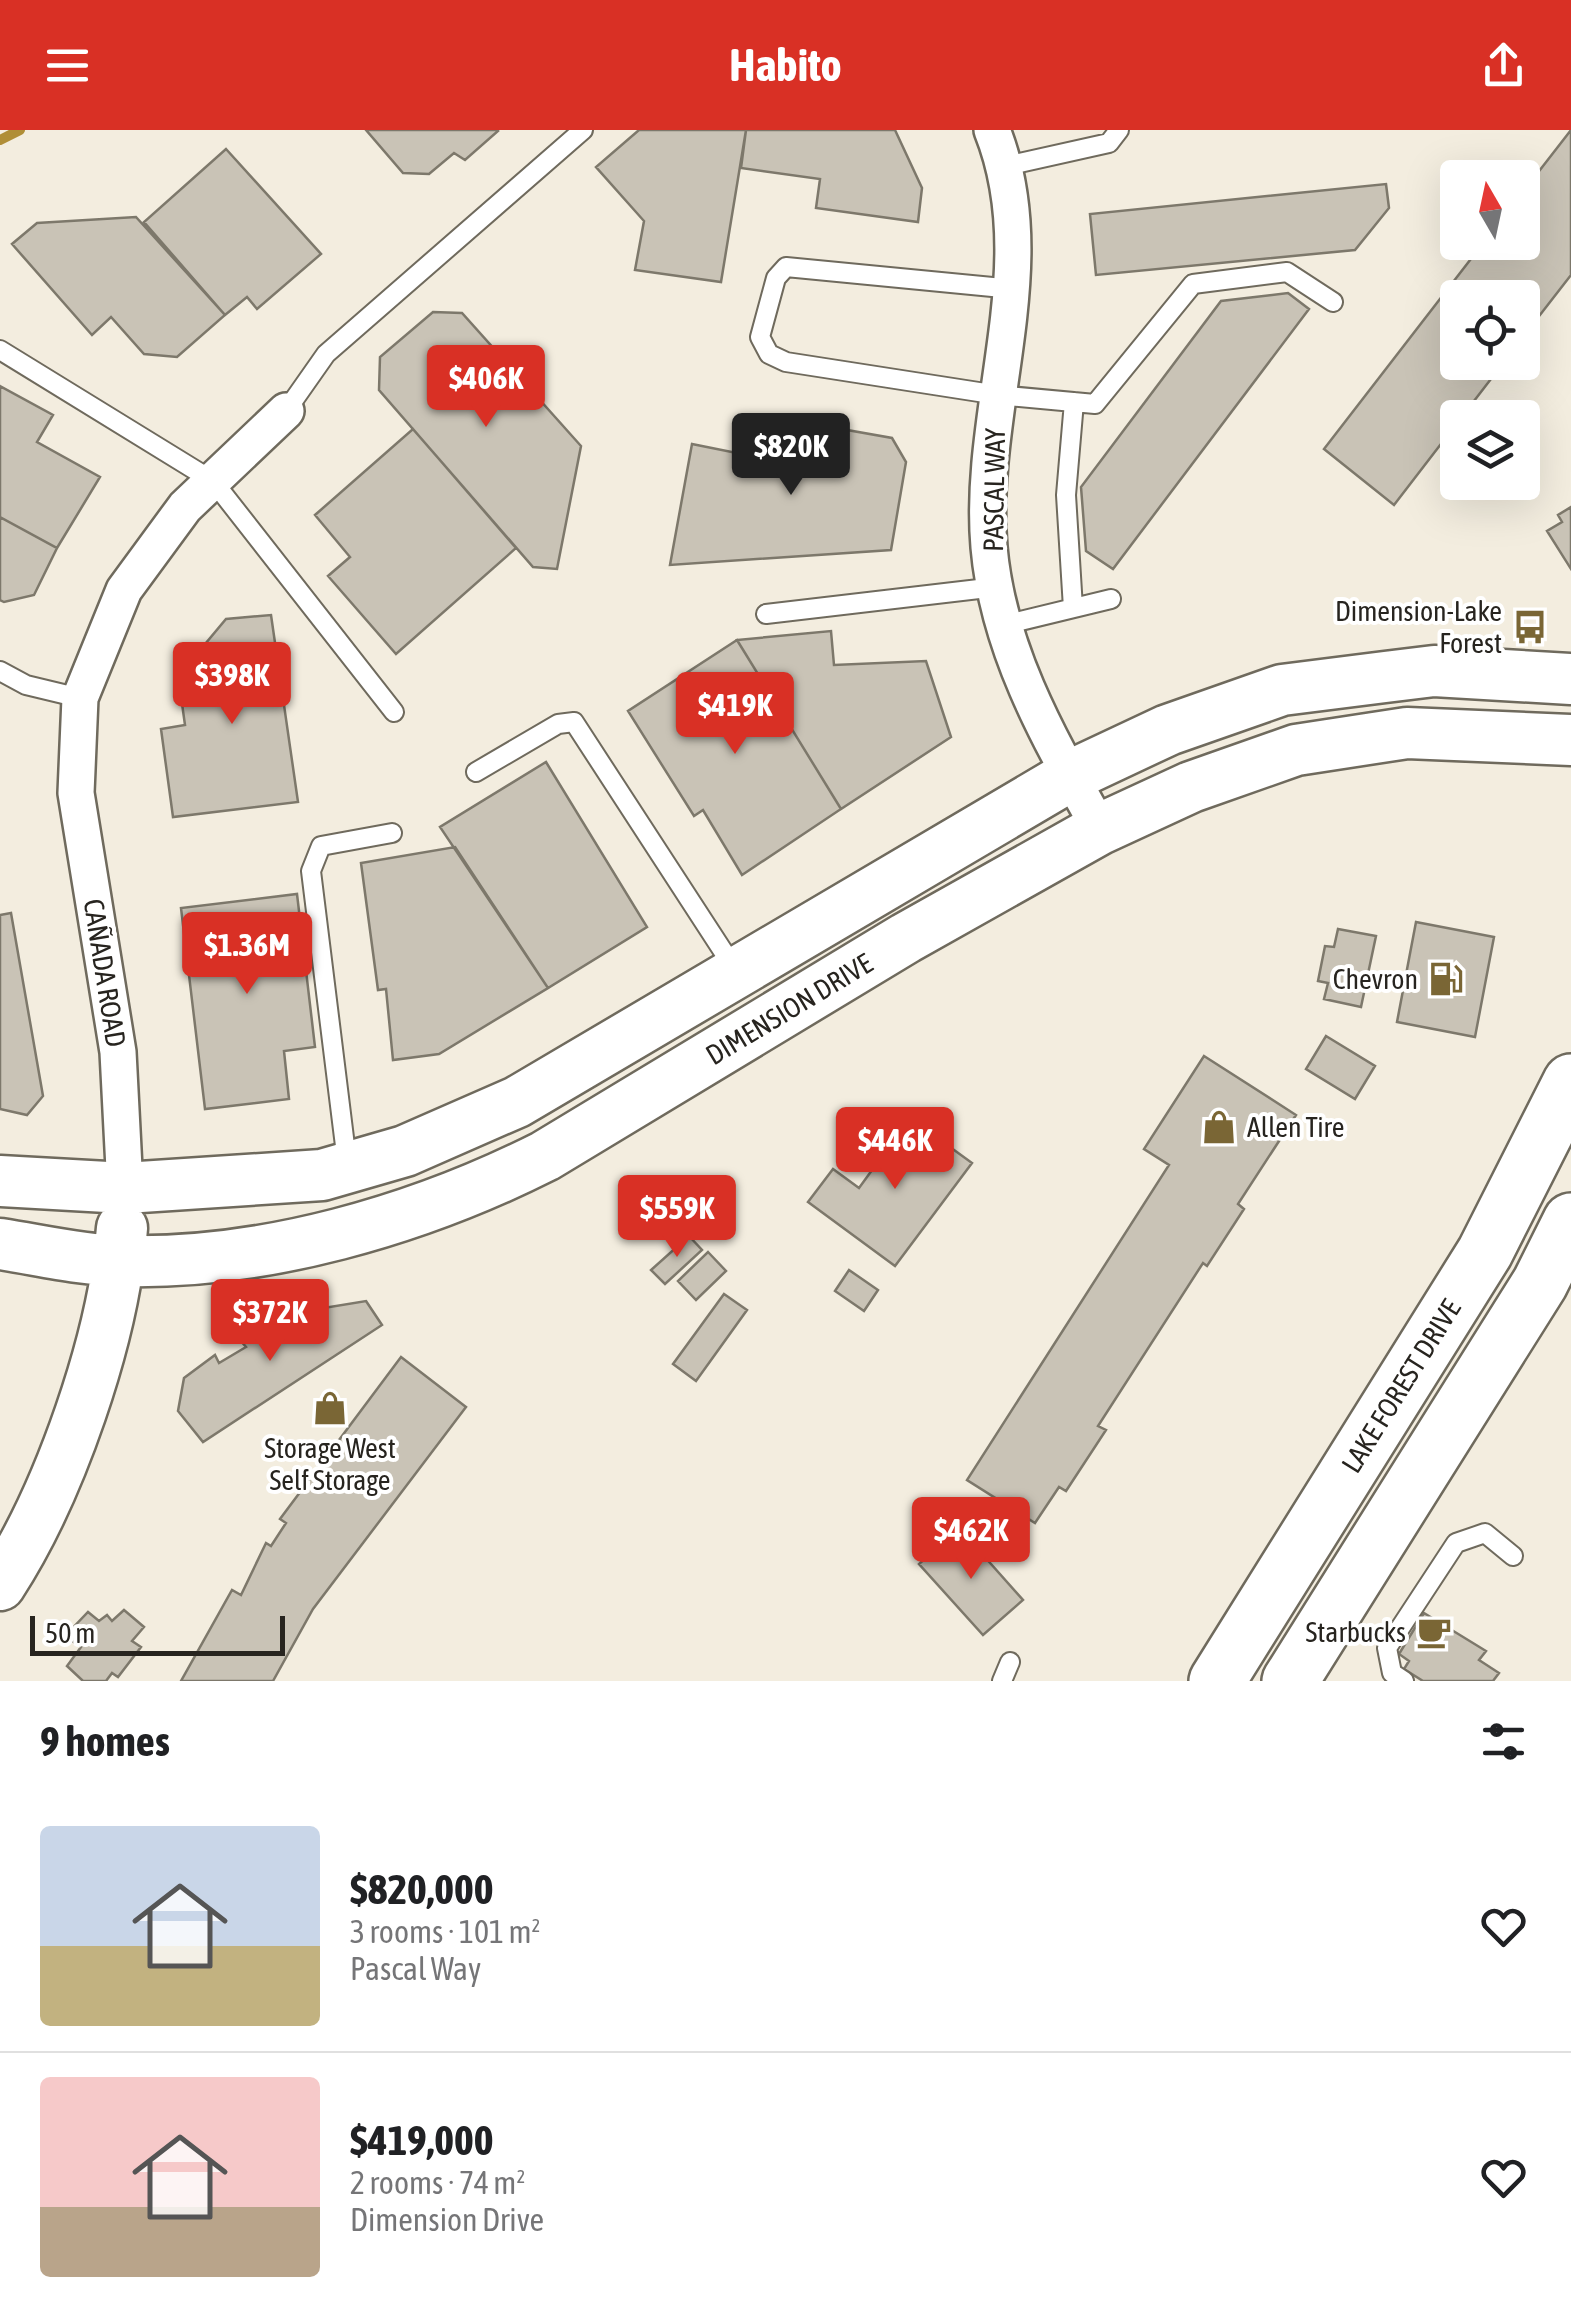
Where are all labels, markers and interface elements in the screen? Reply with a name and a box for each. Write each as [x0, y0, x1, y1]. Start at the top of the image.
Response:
icon: menu [40, 38, 95, 93]
icon: share [1476, 38, 1531, 93]
text: Habito [729, 39, 842, 91]
north arrow [1440, 160, 1540, 260]
map controls [1440, 160, 1540, 500]
button: locate [1440, 280, 1540, 380]
pin: $406K [416, 345, 556, 430]
text: $406K [449, 359, 523, 396]
button: layers [1440, 400, 1540, 500]
pin: $820K [721, 413, 861, 498]
text: $820K [754, 427, 828, 464]
street label: PASCAL WAY [977, 427, 1011, 552]
place label: Dimension-Lake Forest [1335, 595, 1502, 659]
bus stop icon: Dimension-Lake Forest [1511, 608, 1549, 646]
pin: $398K [162, 642, 302, 727]
text: $398K [195, 656, 269, 693]
pin: $419K [665, 672, 805, 757]
text: $419K [698, 686, 772, 723]
street label: CAÑADA ROAD [78, 897, 132, 1049]
pin: $1.36M [166, 912, 328, 997]
text: $1.36M [204, 926, 290, 963]
street label: DIMENSION DRIVE [700, 947, 878, 1071]
fuel station icon: Chevron [1427, 960, 1465, 998]
place label: Chevron [1333, 963, 1418, 995]
pin: $446K [825, 1107, 965, 1192]
shop icon: Allen Tire [1200, 1108, 1238, 1146]
place label: Allen Tire [1247, 1111, 1345, 1143]
text: $446K [858, 1121, 932, 1158]
pin: $559K [607, 1175, 747, 1260]
text: $559K [640, 1189, 714, 1226]
pin: $372K [200, 1279, 340, 1364]
text: $372K [233, 1293, 307, 1330]
street label: LAKE FOREST DRIVE [1335, 1294, 1467, 1478]
shop icon: Storage West Self Storage [311, 1389, 349, 1427]
place label: Storage West Self Storage [264, 1432, 396, 1496]
pin: $462K [901, 1497, 1041, 1582]
text: $462K [934, 1511, 1008, 1548]
scale bar [30, 1611, 285, 1656]
cafe icon: Starbucks [1415, 1613, 1453, 1651]
place label: Starbucks [1306, 1616, 1406, 1648]
text: 50 m [45, 1617, 95, 1649]
icon: filters [1476, 1714, 1531, 1769]
text: 9 homes [40, 1717, 170, 1765]
text: $820,000 [350, 1865, 494, 1913]
icon: home [120, 1866, 240, 1986]
icon: heart [1476, 1899, 1531, 1954]
text: 3 rooms · 101 m² [350, 1913, 540, 1950]
text: Pascal Way [350, 1950, 481, 1987]
text: $419,000 [350, 2116, 494, 2164]
icon: home [120, 2117, 240, 2237]
icon: heart [1476, 2150, 1531, 2205]
text: 2 rooms · 74 m² [350, 2164, 525, 2201]
text: Dimension Drive [350, 2201, 544, 2238]

